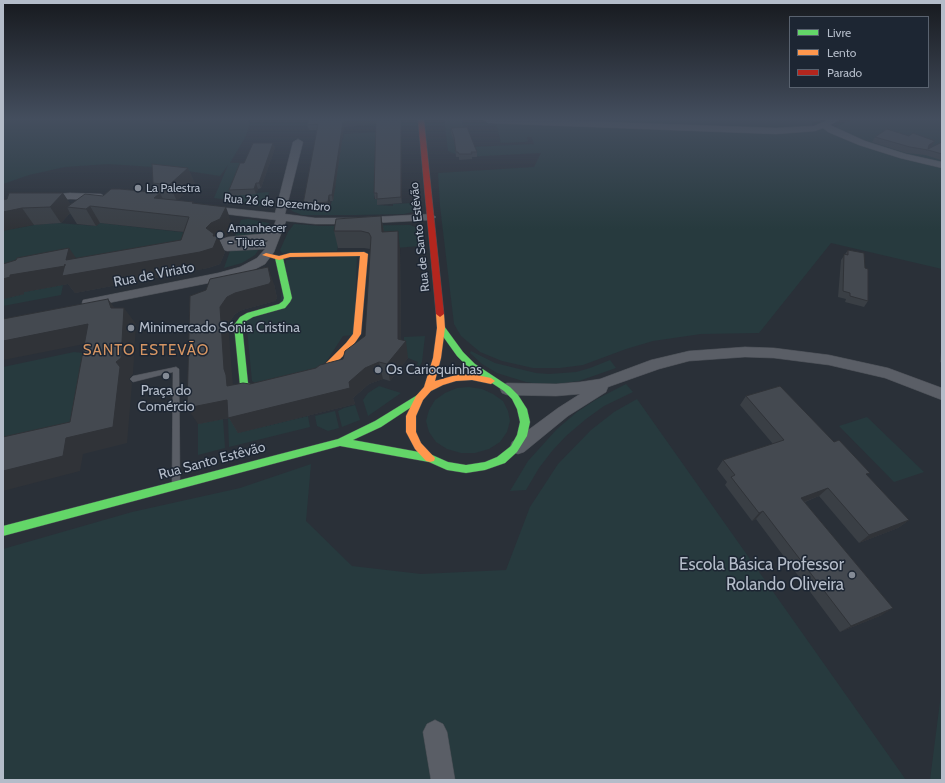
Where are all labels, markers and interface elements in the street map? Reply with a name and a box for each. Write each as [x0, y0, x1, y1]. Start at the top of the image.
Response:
legend [789, 16, 929, 88]
text: Livre [827, 25, 851, 40]
text: Lento [827, 45, 856, 60]
text: Parado [827, 65, 862, 80]
place label: La Palestra [146, 181, 200, 195]
street label: Rua de Santo Estêvão [407, 182, 433, 292]
marker: La Palestra [133, 183, 143, 193]
street label: Rua 26 de Dezembro [223, 191, 331, 215]
place label: Amanhecer - Tijuca [228, 221, 286, 249]
marker: Amanhecer - Tijuca [215, 230, 225, 240]
street label: Rua de Viriato [112, 259, 196, 291]
place label: Minimercado Sónia Cristina [139, 320, 300, 336]
marker: Minimercado Sónia Cristina [126, 323, 136, 333]
district label: SANTO ESTEVÃO [83, 342, 209, 360]
place label: Os Carioquinhas [386, 362, 482, 378]
marker: Os Carioquinhas [373, 365, 383, 375]
marker: Praça do Comércio [161, 371, 171, 381]
place label: Praça do Comércio [138, 383, 194, 416]
street label: Rua Santo Estêvão [157, 439, 267, 483]
place label: Escola Básica Professor Rolando Oliveira [679, 555, 844, 595]
marker: Escola Básica Professor Rolando Oliveira [847, 570, 857, 580]

